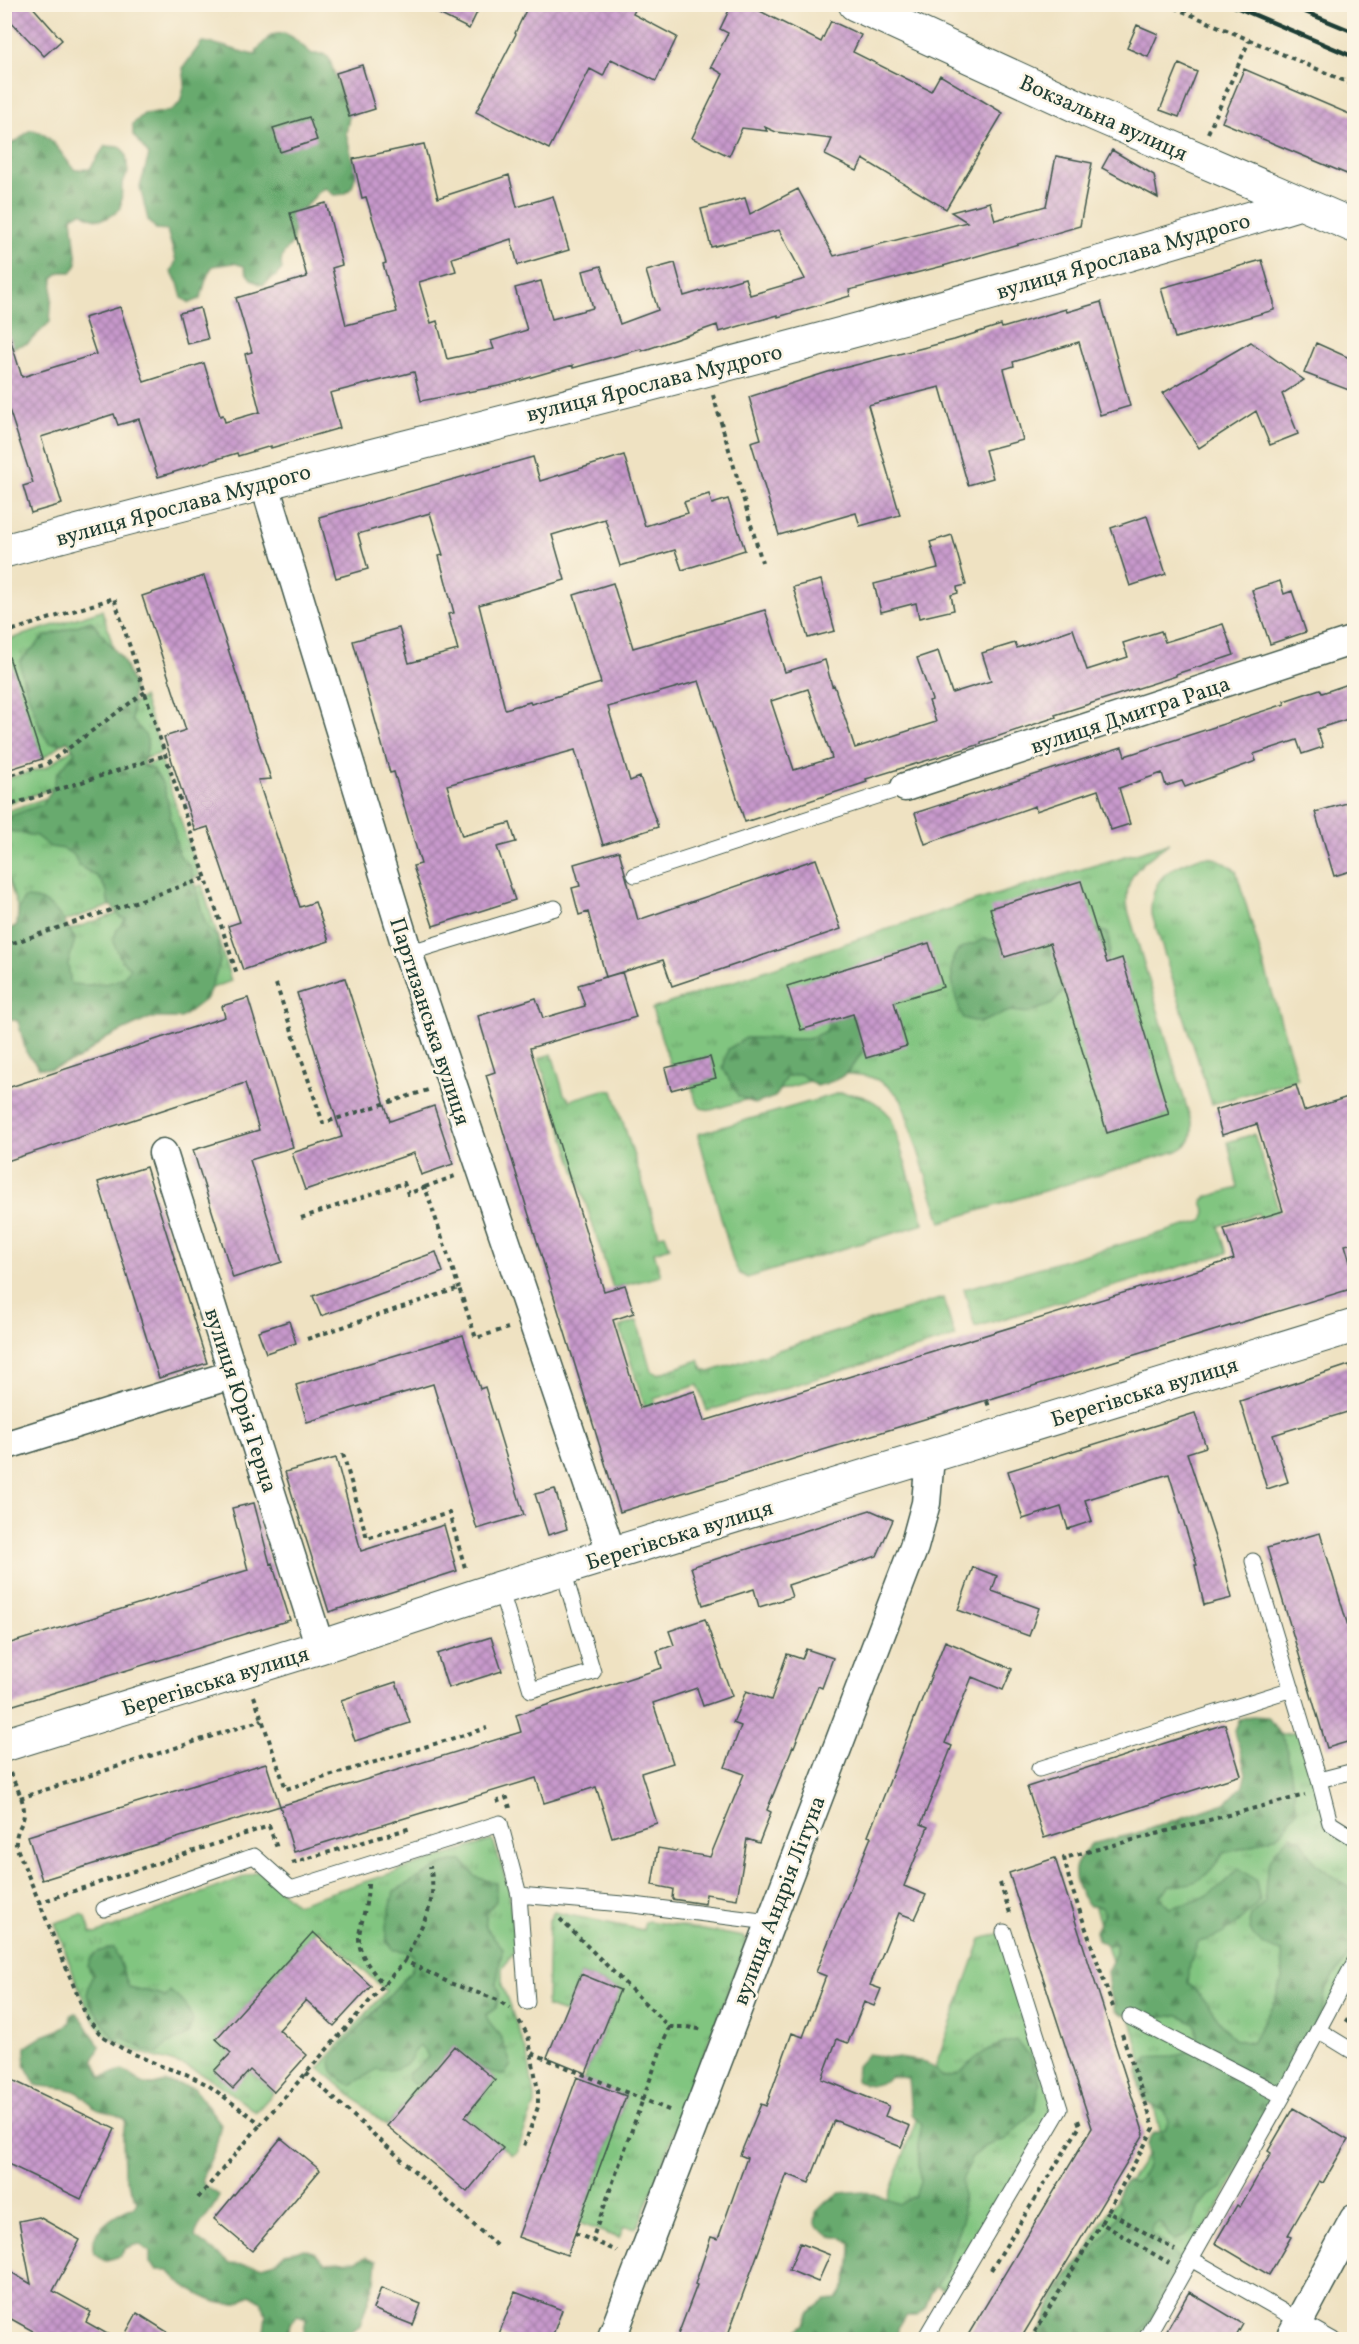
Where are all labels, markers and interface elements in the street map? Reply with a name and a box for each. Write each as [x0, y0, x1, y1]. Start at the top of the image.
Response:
street label: Вокзальна вулиця [1014, 68, 1192, 170]
street label: вулиця Ярослава Мудрого [993, 206, 1254, 309]
street label: вулиця Ярослава Мудрого [523, 338, 786, 431]
street label: вулиця Ярослава Мудрого [53, 457, 315, 555]
street label: вулиця Дмитра Раца [1027, 669, 1235, 763]
street label: Партизанська вулиця [380, 914, 477, 1130]
street label: вулиця Юрія Герца [195, 1305, 284, 1497]
street label: Берегівська вулиця [1047, 1350, 1242, 1437]
street label: Берегівська вулиця [582, 1493, 777, 1580]
street label: Берегівська вулиця [118, 1639, 313, 1726]
street label: вулиця Андрія Літуна [726, 1792, 835, 2010]

